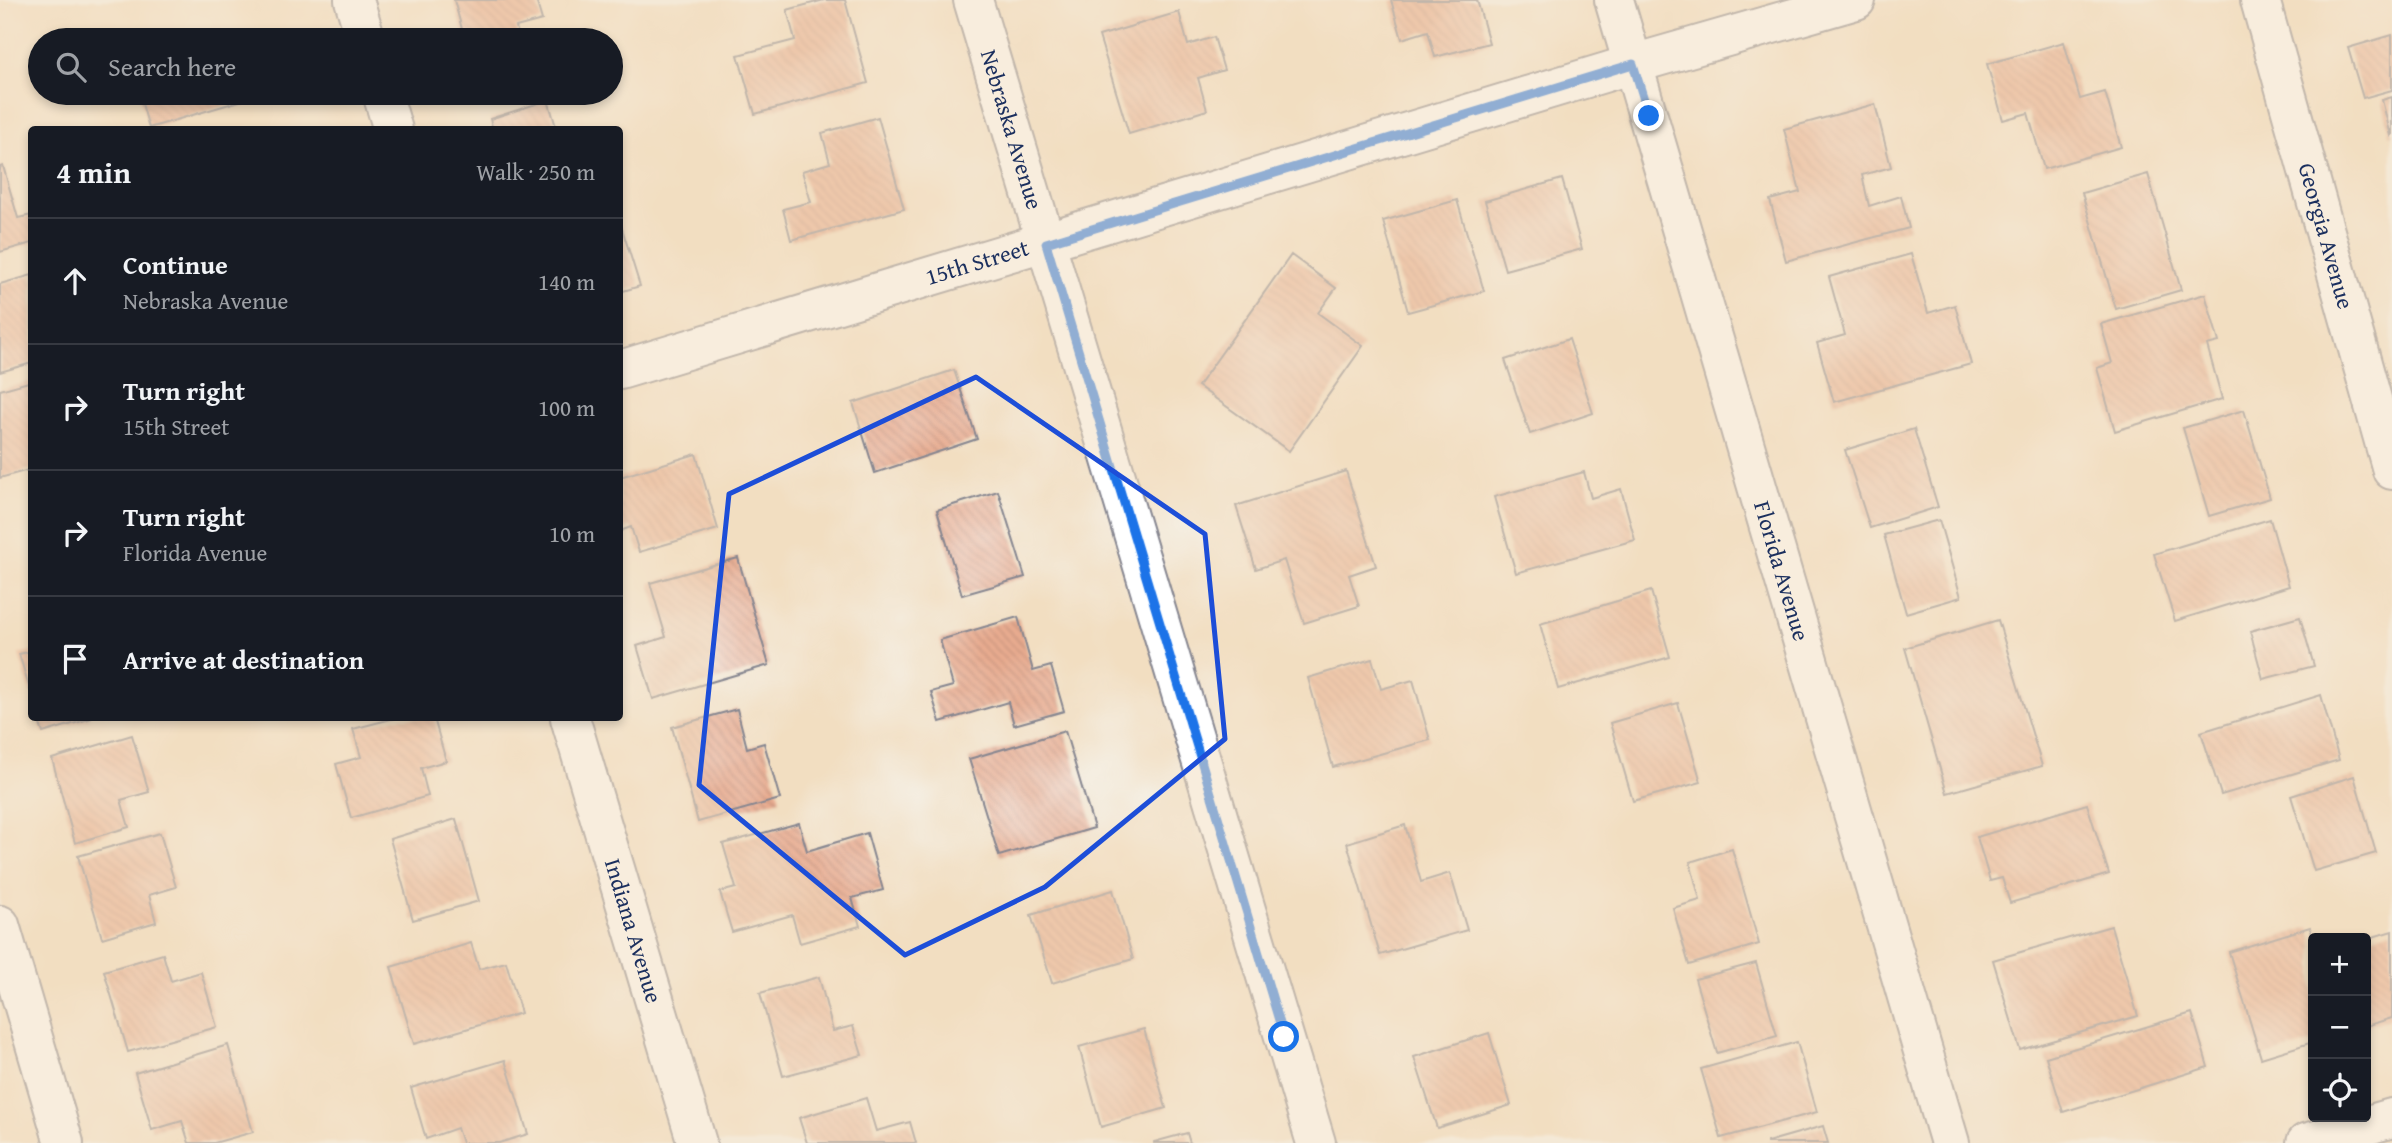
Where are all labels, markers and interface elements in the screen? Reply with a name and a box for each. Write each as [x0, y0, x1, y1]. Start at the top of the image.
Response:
search box [28, 28, 623, 105]
street label: Nebraska Avenue [973, 45, 1052, 213]
text: Search here [108, 47, 236, 86]
icon: search [52, 48, 90, 86]
route end [1633, 100, 1664, 131]
text: 4 min [56, 150, 131, 194]
text: Walk · 250 m [476, 155, 595, 188]
street label: Georgia Avenue [2291, 159, 2363, 312]
street label: 15th Street [921, 230, 1033, 293]
text: Continue [123, 245, 228, 284]
icon: ahead [56, 262, 94, 300]
text: 140 m [538, 265, 595, 298]
text: Nebraska Avenue [123, 284, 288, 317]
text: Turn right [123, 371, 245, 410]
icon: right [56, 388, 94, 426]
text: 100 m [538, 391, 595, 424]
text: 15th Street [123, 410, 229, 443]
text: Turn right [123, 497, 245, 536]
street label: Florida Avenue [1746, 497, 1818, 645]
icon: right [56, 514, 94, 552]
text: 10 m [549, 517, 595, 550]
text: Florida Avenue [123, 536, 267, 569]
icon: arrive [56, 640, 94, 678]
text: Arrive at destination [123, 640, 364, 679]
street label: Indiana Avenue [597, 854, 671, 1007]
map controls [2308, 933, 2371, 1122]
button: + [2308, 933, 2371, 996]
button: − [2308, 996, 2371, 1059]
route start [1268, 1021, 1299, 1052]
button: locate [2308, 1059, 2371, 1122]

